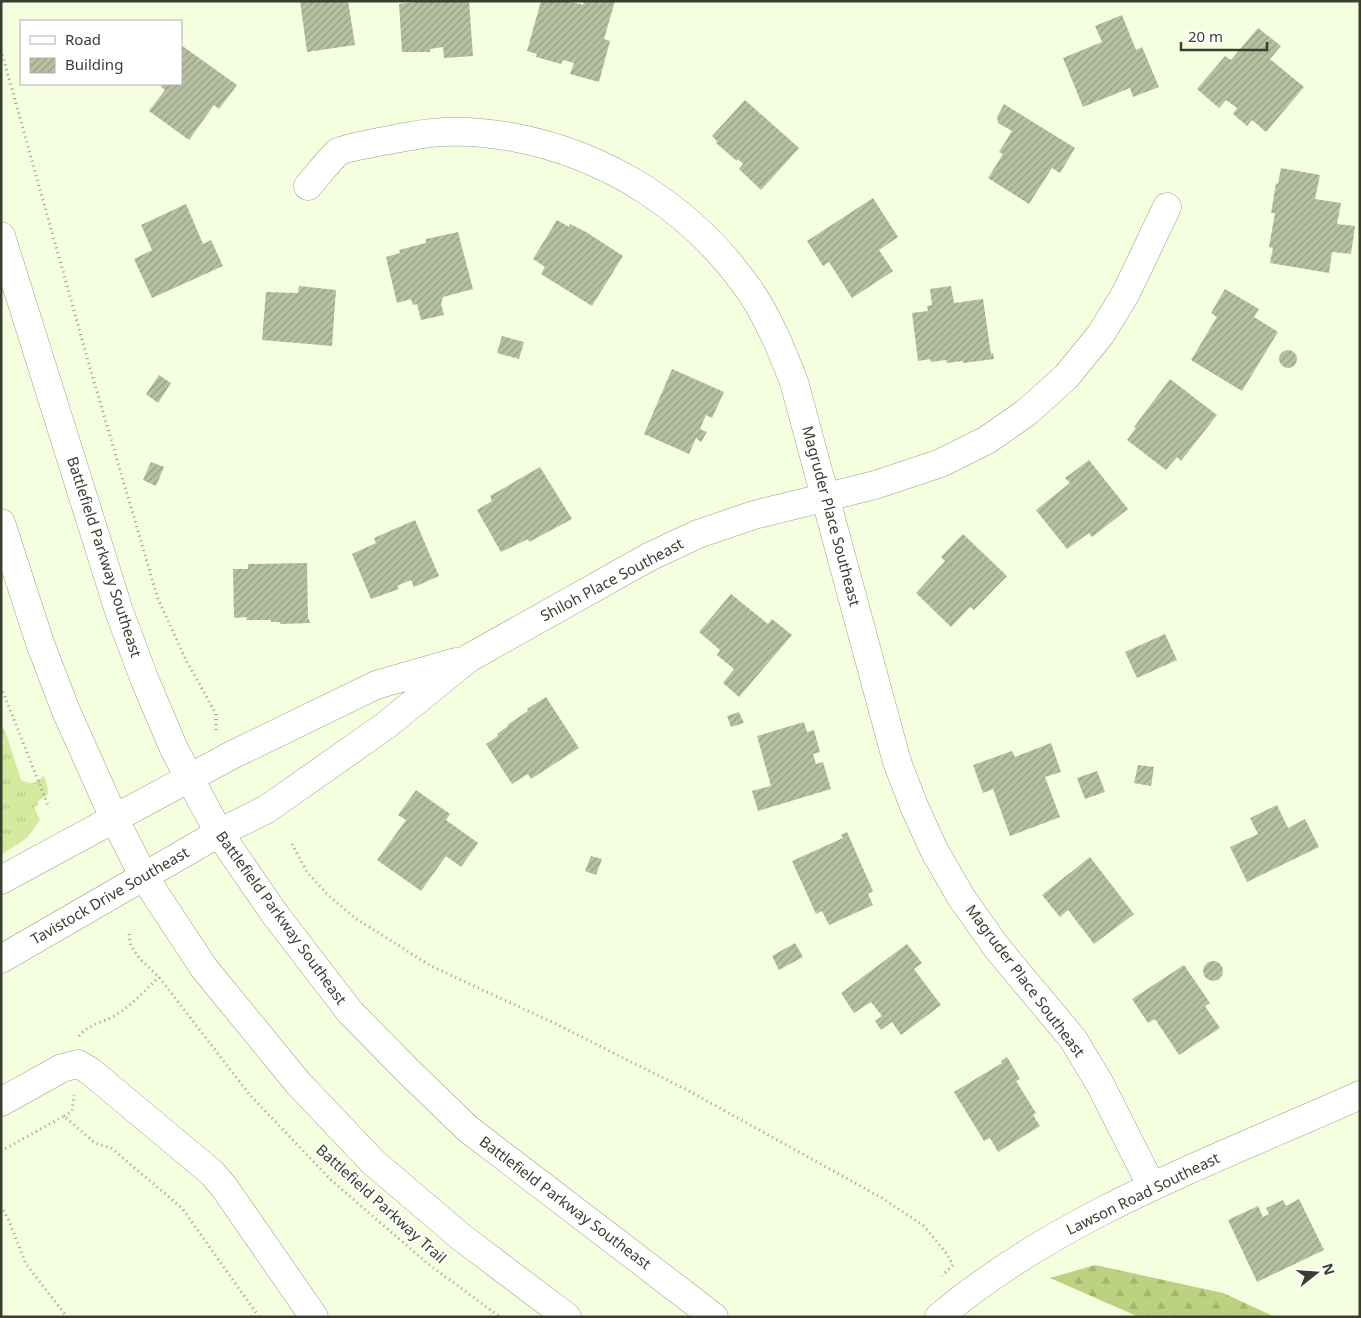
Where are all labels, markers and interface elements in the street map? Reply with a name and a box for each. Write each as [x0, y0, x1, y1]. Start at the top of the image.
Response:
legend [20, 20, 182, 85]
scale bar [1181, 20, 1267, 52]
text: 20 m [1188, 26, 1223, 46]
text: Road [65, 29, 101, 49]
text: Building [65, 54, 123, 74]
street label: Magruder Place Southeast [798, 423, 866, 609]
street label: Battlefield Parkway Southeast [63, 454, 147, 660]
street label: Shiloh Place Southeast [537, 533, 687, 625]
street label: Battlefield Parkway Southeast [212, 827, 352, 1009]
street label: Tavistock Drive Southeast [27, 841, 193, 949]
street label: Magruder Place Southeast [962, 900, 1090, 1061]
street label: Battlefield Parkway Southeast [476, 1131, 656, 1274]
street label: Battlefield Parkway Trail [312, 1139, 451, 1267]
street label: Lawson Road Southeast [1063, 1147, 1223, 1239]
north arrow [1291, 1248, 1341, 1298]
text: N [1318, 1261, 1340, 1277]

